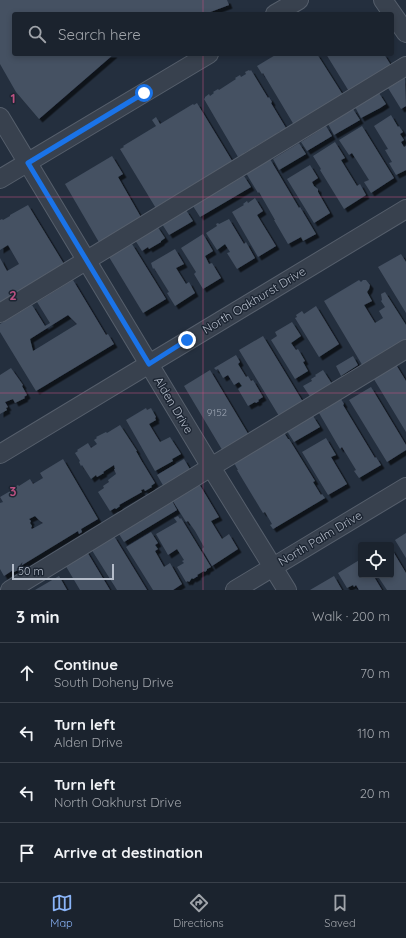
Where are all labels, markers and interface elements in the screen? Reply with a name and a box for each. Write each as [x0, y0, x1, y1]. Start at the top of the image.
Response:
search box [12, 12, 394, 56]
icon: search [26, 23, 48, 45]
text: Search here [58, 25, 141, 44]
route start [135, 84, 153, 102]
text: 1 [10, 90, 16, 106]
street label: North Oakhurst Drive [200, 263, 308, 337]
text: 2 [9, 287, 17, 303]
route end [178, 331, 196, 349]
street label: Alden Drive [151, 374, 197, 436]
house number: 9152 [207, 406, 228, 419]
text: 3 [10, 483, 17, 499]
street label: North Palm Drive [275, 507, 365, 569]
map controls [358, 542, 394, 578]
button: locate [358, 542, 394, 578]
scale bar [12, 562, 114, 581]
text: 50 m [18, 564, 44, 578]
text: 3 min [16, 606, 60, 627]
text: Walk · 200 m [312, 608, 390, 624]
text: Continue [54, 655, 118, 674]
icon: ahead [16, 662, 38, 684]
text: 70 m [360, 665, 390, 681]
text: South Doheny Drive [54, 674, 174, 690]
text: Turn left [54, 715, 116, 734]
icon: left [16, 722, 38, 744]
text: 110 m [357, 725, 390, 741]
text: Alden Drive [54, 734, 123, 750]
text: Turn left [54, 775, 116, 794]
icon: left [16, 782, 38, 804]
text: 20 m [360, 785, 390, 801]
text: North Oakhurst Drive [54, 794, 182, 810]
icon: arrive [16, 842, 38, 864]
text: Arrive at destination [54, 843, 203, 862]
tab: Map [50, 892, 73, 930]
tab: Directions [173, 892, 224, 930]
tab: Saved [324, 892, 356, 930]

